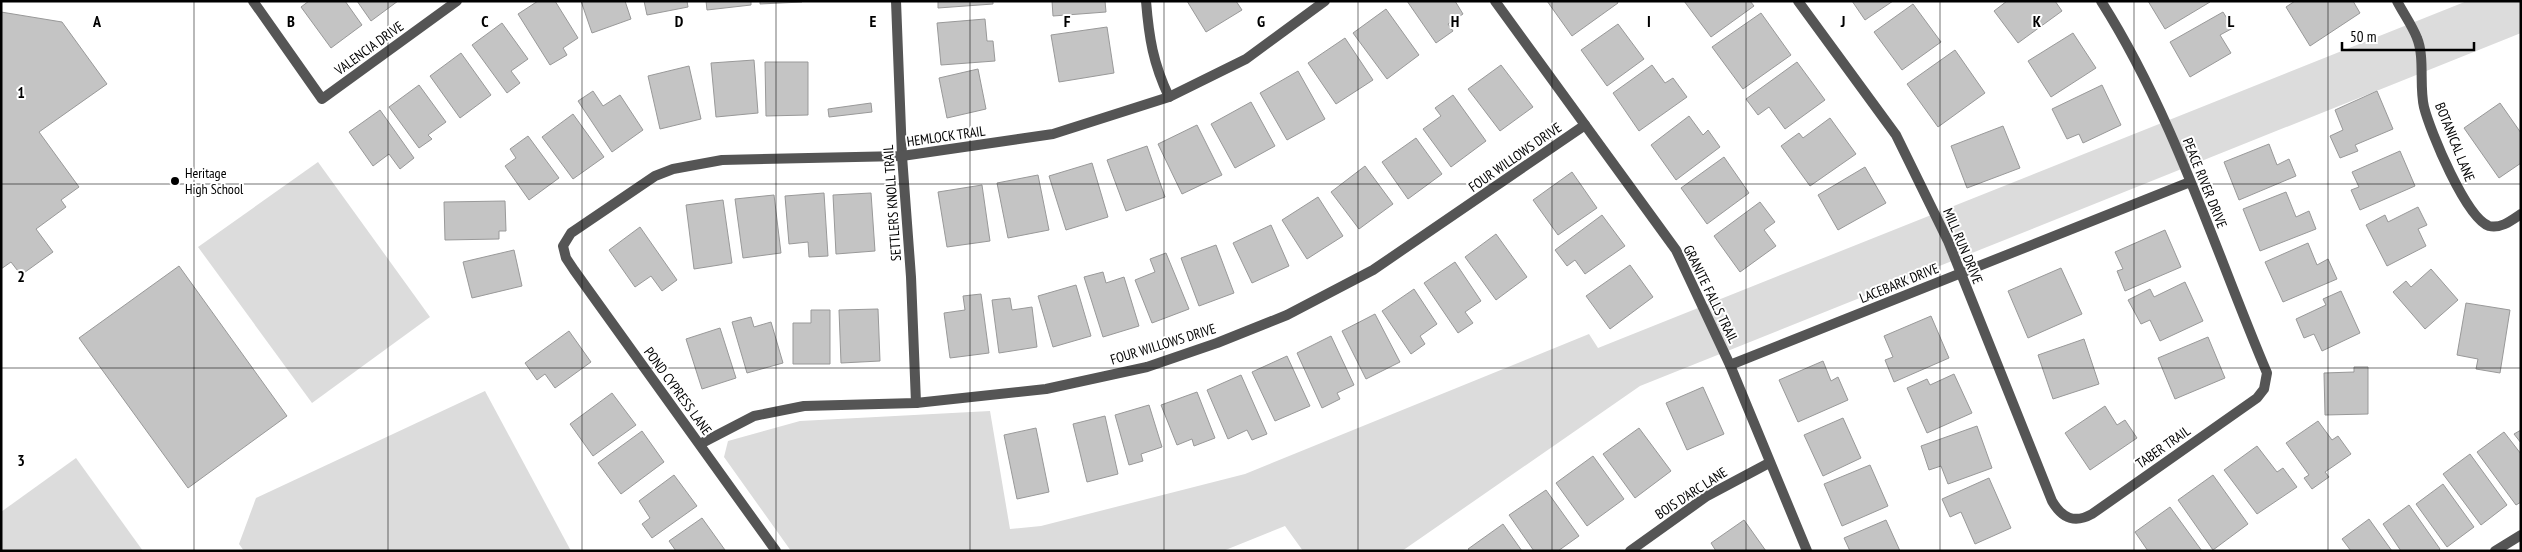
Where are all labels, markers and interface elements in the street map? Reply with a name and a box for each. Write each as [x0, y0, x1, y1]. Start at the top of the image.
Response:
text: A [92, 11, 102, 31]
text: B [287, 11, 295, 31]
text: C [481, 11, 489, 31]
text: D [675, 11, 684, 31]
text: E [870, 11, 877, 31]
text: F [1064, 11, 1071, 31]
text: G [1257, 11, 1265, 31]
text: H [1451, 11, 1459, 31]
text: I [1647, 11, 1651, 31]
text: J [1840, 11, 1845, 31]
text: K [2033, 11, 2042, 31]
text: L [2228, 11, 2235, 31]
street label: VALENCIA DRIVE [330, 17, 407, 80]
scale bar [2342, 20, 2474, 52]
text: 50 m [2350, 27, 2376, 46]
text: 1 [17, 82, 25, 102]
street label: BOTANICAL LANE [2431, 100, 2479, 184]
street label: FOUR WILLOWS DRIVE [1465, 118, 1565, 196]
street label: HEMLOCK TRAIL [906, 122, 987, 150]
street label: PEACE RIVER DRIVE [2179, 135, 2231, 231]
street label: SETTLERS KNOLL TRAIL [879, 144, 905, 262]
place label: Heritage High School [185, 164, 244, 198]
marker: Heritage High School [169, 175, 181, 187]
street label: MILL RUN DRIVE [1939, 205, 1987, 287]
street label: GRANITE FALLS TRAIL [1679, 242, 1743, 346]
street label: LACEBARK DRIVE [1857, 259, 1941, 307]
text: 2 [17, 266, 25, 286]
street label: FOUR WILLOWS DRIVE [1108, 319, 1218, 369]
street label: POND CYPRESS LANE [640, 344, 716, 438]
street label: TABER TRAIL [2132, 422, 2194, 472]
text: 3 [17, 450, 25, 470]
street label: BOIS D'ARC LANE [1652, 463, 1730, 523]

